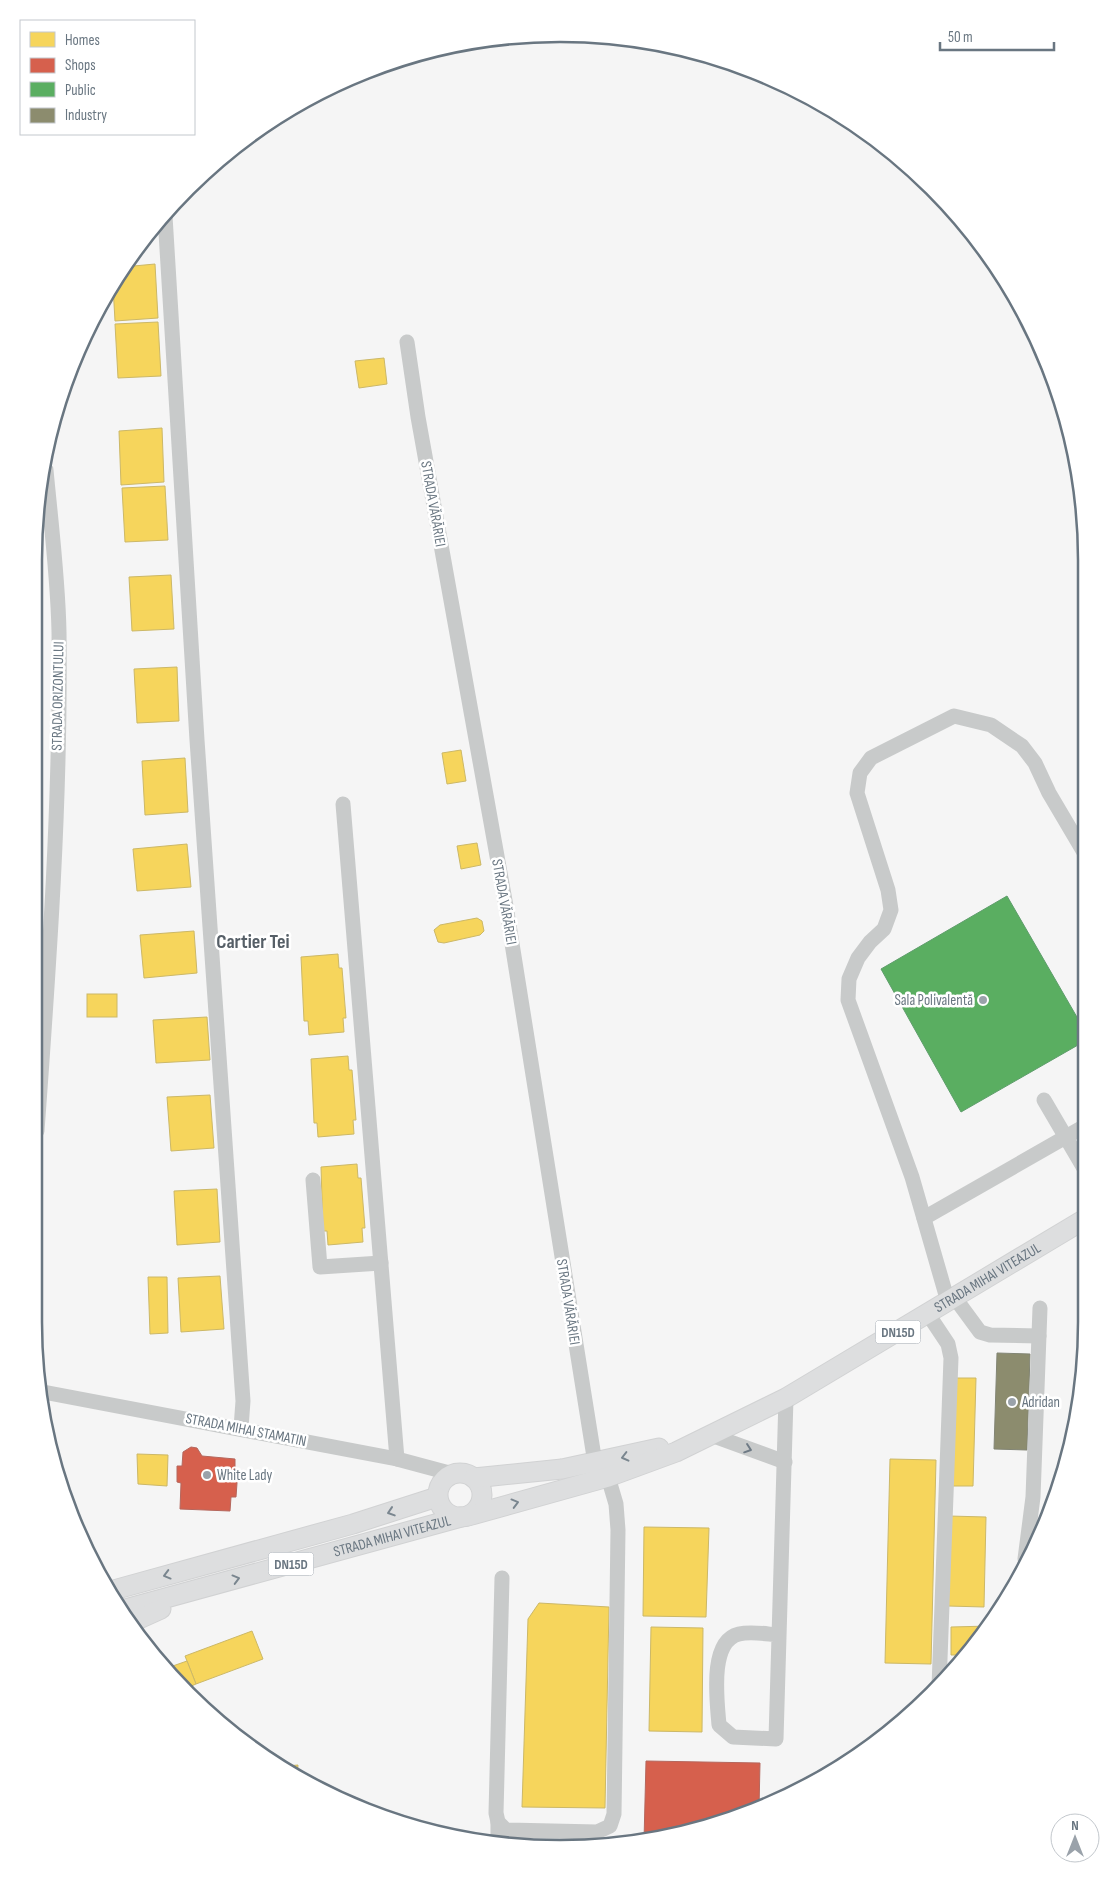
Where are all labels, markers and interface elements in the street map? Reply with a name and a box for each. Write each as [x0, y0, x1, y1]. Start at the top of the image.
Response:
legend [20, 20, 195, 135]
scale bar [940, 20, 1054, 52]
text: 50 m [948, 28, 973, 47]
text: Homes [65, 31, 100, 50]
text: Shops [65, 56, 96, 75]
text: Public [65, 81, 96, 100]
text: Industry [65, 106, 107, 125]
street label: STRADA VĂRĂRIEI [416, 460, 450, 548]
street label: STRADA ORIZONTULUI [48, 641, 68, 751]
street label: STRADA VĂRĂRIEI [487, 858, 521, 946]
district label: Cartier Tei [216, 930, 290, 954]
place label: Sala Polivalentă [894, 991, 973, 1010]
marker: Sala Polivalentă [977, 994, 989, 1006]
street label: STRADA MIHAI VITEAZUL [931, 1238, 1044, 1317]
street label: STRADA VĂRĂRIEI [552, 1258, 584, 1346]
road number: DN15D [876, 1320, 920, 1344]
place label: Adridan [1021, 1393, 1060, 1412]
marker: Adridan [1006, 1396, 1018, 1408]
street label: STRADA MIHAI STAMATIN [184, 1409, 308, 1451]
one-way arrow [743, 1443, 751, 1453]
one-way arrow [621, 1451, 629, 1461]
place label: White Lady [217, 1466, 272, 1485]
marker: White Lady [201, 1469, 213, 1481]
one-way arrow [511, 1498, 520, 1509]
one-way arrow [387, 1506, 396, 1516]
street label: STRADA MIHAI VITEAZUL [331, 1511, 453, 1561]
road number: DN15D [268, 1552, 314, 1576]
one-way arrow [164, 1570, 172, 1580]
one-way arrow [232, 1574, 241, 1585]
north arrow [1050, 1813, 1100, 1863]
text: N [1071, 1817, 1079, 1834]

